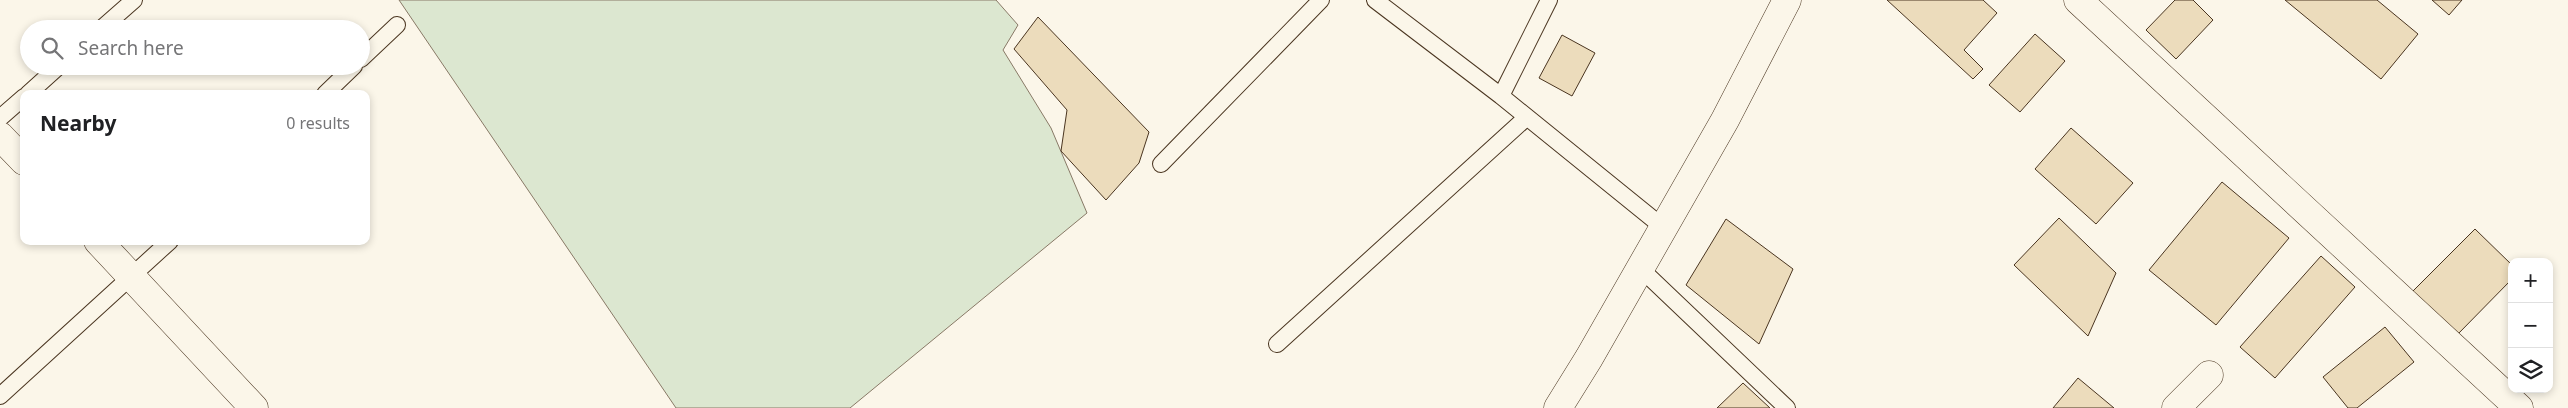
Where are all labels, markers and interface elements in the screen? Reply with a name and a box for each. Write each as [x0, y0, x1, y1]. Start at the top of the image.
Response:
search box [20, 20, 370, 75]
icon: search [38, 34, 66, 62]
text: Search here [78, 35, 184, 61]
text: Nearby [40, 109, 116, 137]
text: 0 results [286, 112, 350, 134]
map controls [2508, 258, 2553, 393]
button: + [2508, 258, 2553, 303]
button: − [2508, 303, 2553, 348]
button: layers [2508, 348, 2553, 393]

